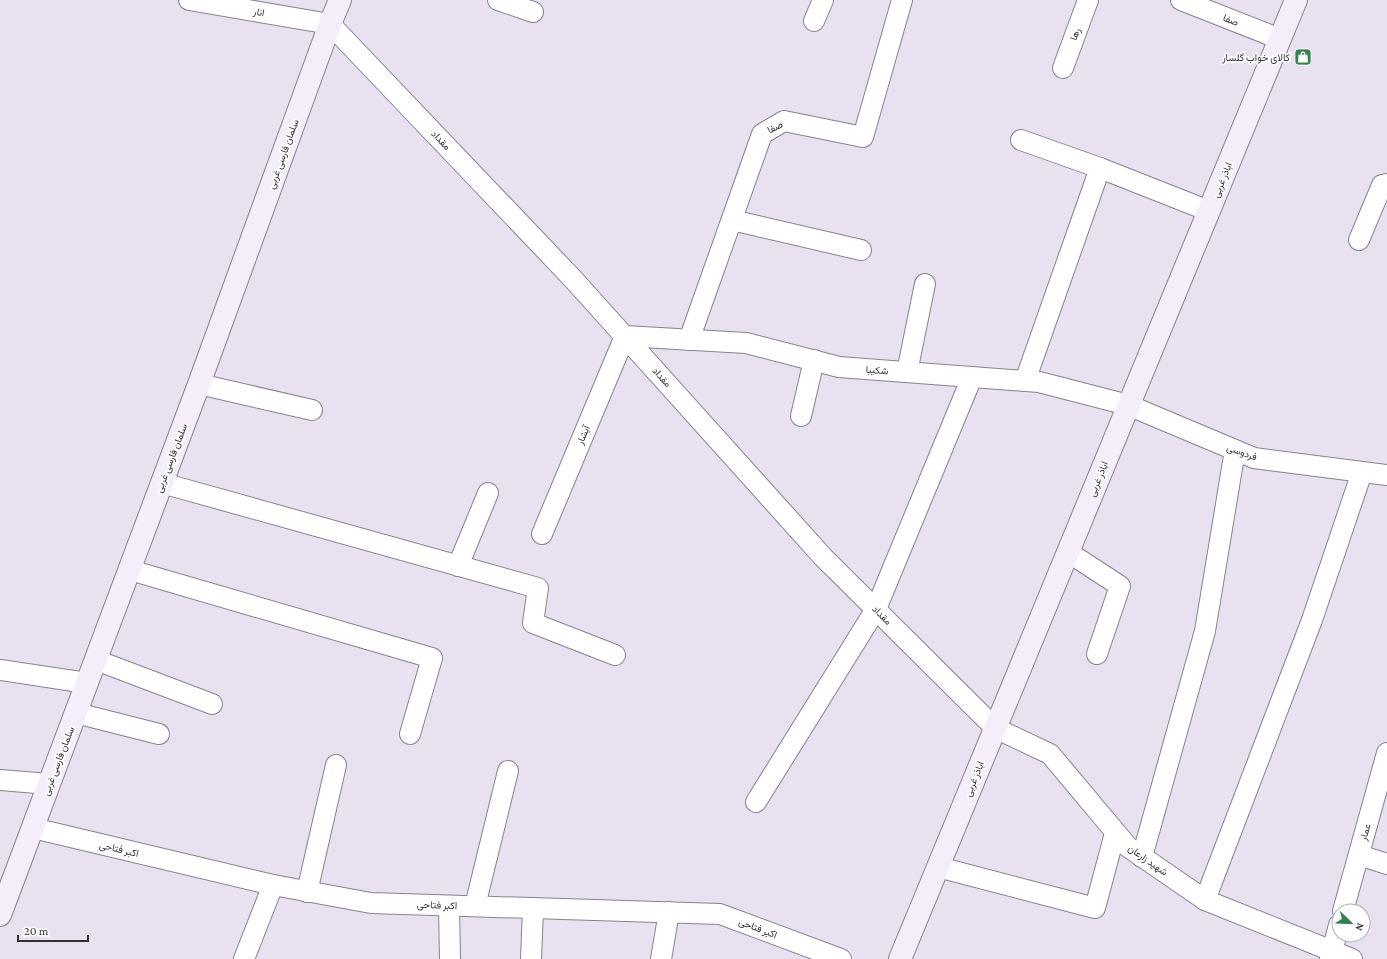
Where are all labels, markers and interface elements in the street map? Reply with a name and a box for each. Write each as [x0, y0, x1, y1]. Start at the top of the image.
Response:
street label: انار [251, 5, 265, 19]
street label: صفا [1222, 12, 1240, 28]
street label: رها [1068, 26, 1083, 42]
shop icon: کالای خواب گلسار [1293, 47, 1313, 67]
place label: کالای خواب گلسار [1221, 52, 1291, 64]
street label: سلمان فارسی غربی [265, 118, 302, 191]
street label: صفا [765, 118, 785, 136]
street label: مقداد [429, 128, 453, 152]
street label: اباذر غربی [1210, 161, 1235, 200]
street label: شکیبا [865, 364, 889, 377]
street label: مقداد [650, 365, 674, 389]
street label: سلمان فارسی غربی [153, 422, 190, 495]
street label: آبشار [574, 423, 593, 448]
street label: فردوسی [1225, 441, 1259, 464]
street label: اباذر غربی [1086, 460, 1111, 499]
street label: مقداد [870, 603, 894, 627]
street label: سلمان فارسی غربی [40, 725, 77, 798]
street label: اباذر غربی [962, 760, 987, 799]
street label: عمار [1357, 822, 1374, 843]
street label: اکبر فتاحی [98, 839, 140, 860]
street label: شهید زارعان [1125, 842, 1170, 879]
street label: اکبر فتاحی [417, 899, 457, 912]
north arrow [1331, 903, 1371, 943]
street label: اکبر فتاحی [737, 916, 779, 941]
scale bar [18, 917, 88, 943]
text: N [1353, 921, 1367, 933]
text: 20 m [24, 924, 49, 938]

